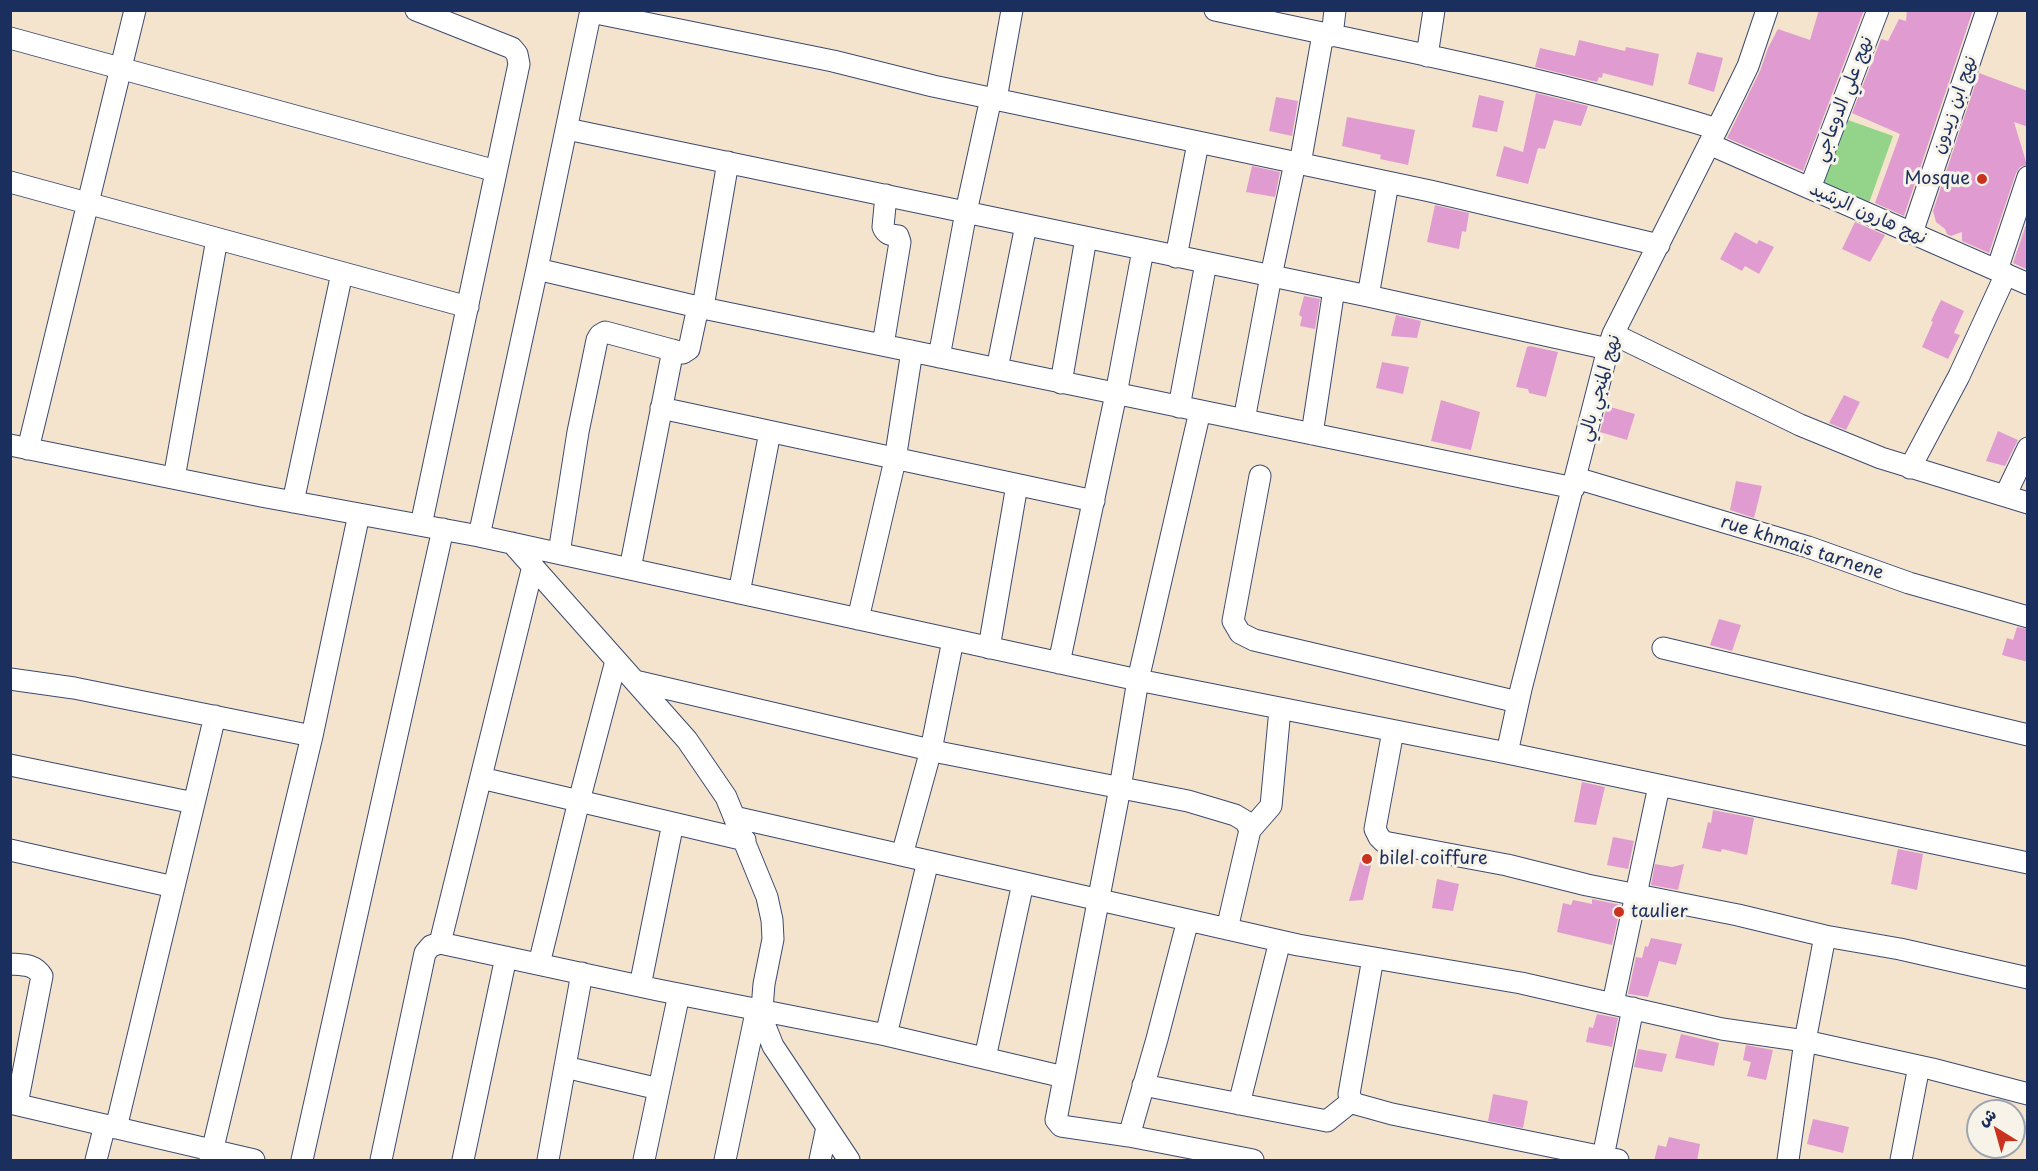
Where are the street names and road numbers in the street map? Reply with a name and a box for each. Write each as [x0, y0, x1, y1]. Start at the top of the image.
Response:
street label: نهج علي الدوعاجي [1810, 33, 1878, 165]
street label: نهج ابن زيدون [1928, 53, 1982, 157]
street label: نهج هارون الرشيد [1806, 178, 1930, 250]
street label: نهج المنجي بالي [1574, 332, 1626, 444]
street label: rue khmais tarnene [1718, 511, 1886, 585]

